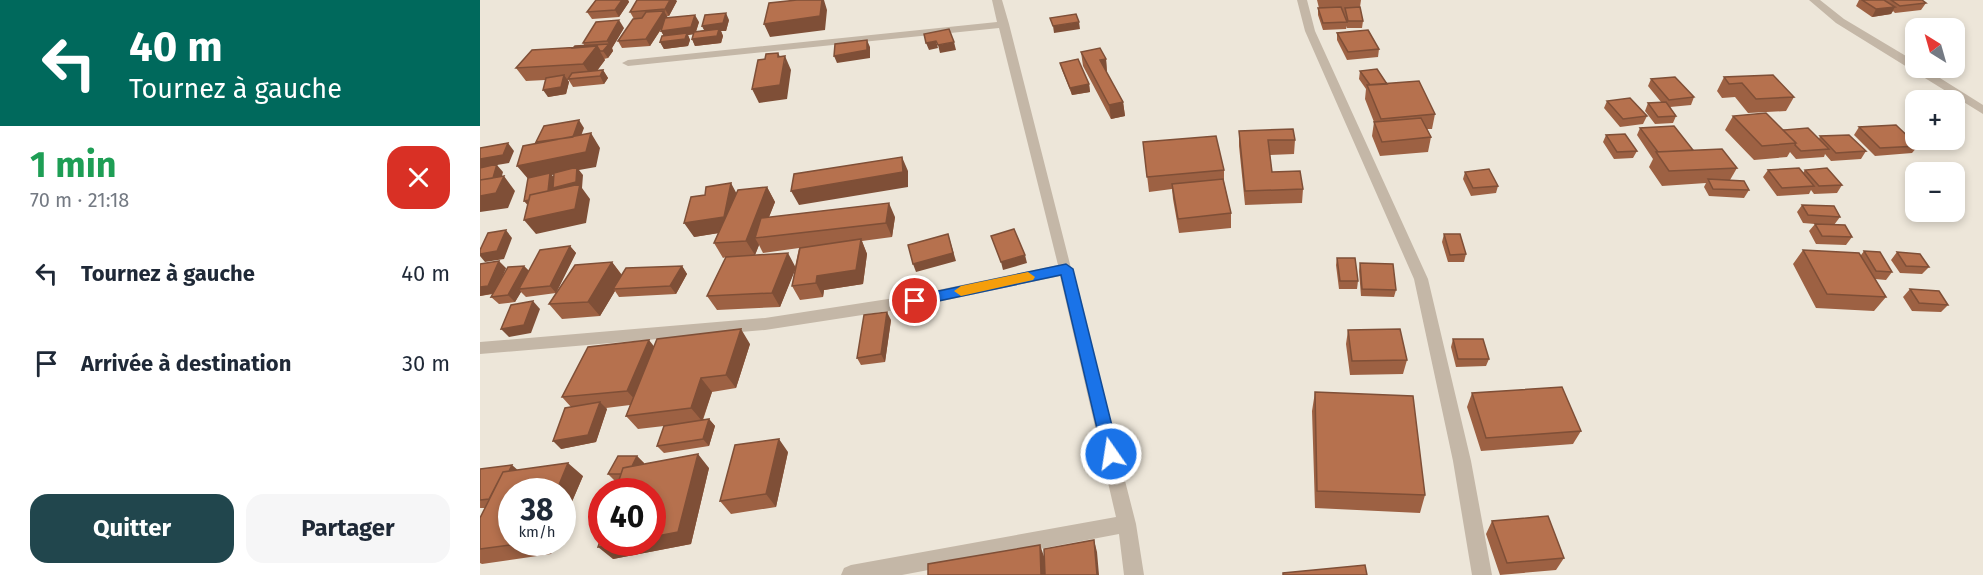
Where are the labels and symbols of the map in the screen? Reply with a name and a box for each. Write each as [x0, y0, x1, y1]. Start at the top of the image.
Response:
north arrow [1905, 18, 1965, 78]
pin [889, 275, 940, 326]
position arrow [1079, 422, 1143, 486]
speed limit sign: 40 [588, 478, 666, 556]

